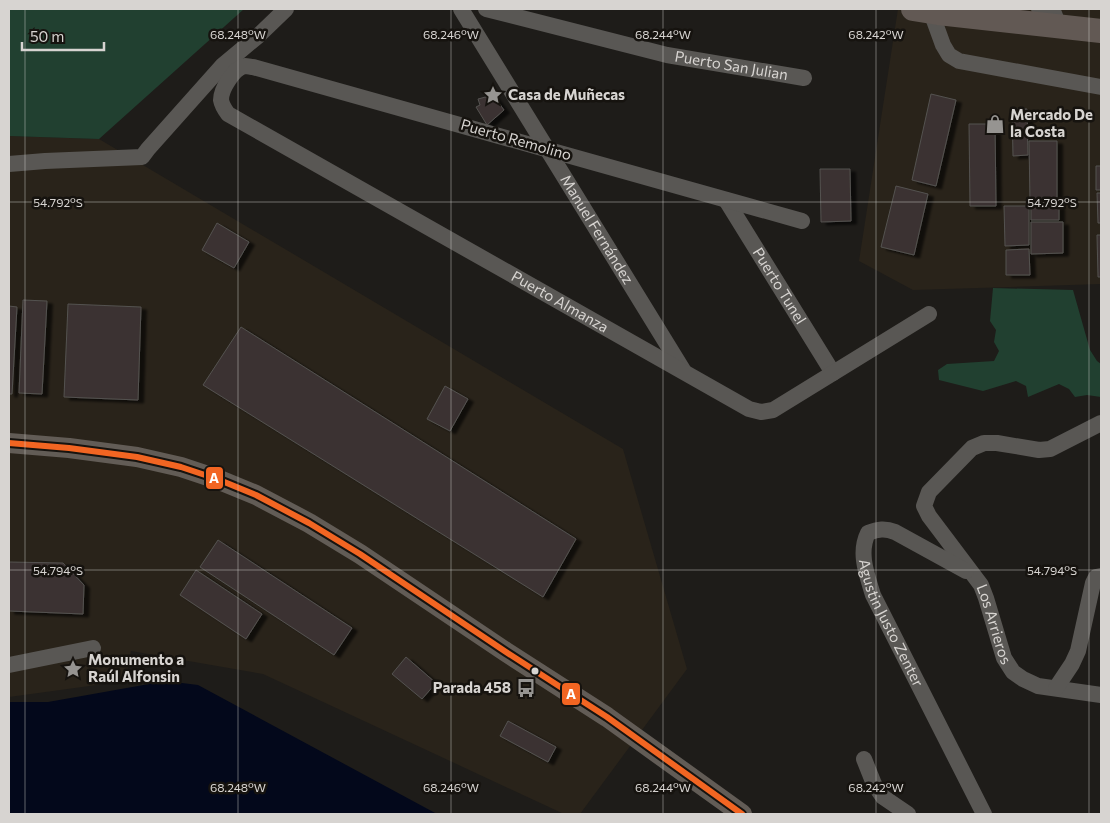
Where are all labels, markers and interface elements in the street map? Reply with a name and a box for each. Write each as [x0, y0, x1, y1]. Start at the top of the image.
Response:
scale bar [22, 20, 105, 52]
text: 50 m [30, 27, 64, 45]
text: 68.248°W [210, 27, 266, 41]
text: 68.246°W [423, 27, 479, 41]
text: 68.244°W [635, 27, 691, 41]
text: 68.242°W [848, 27, 904, 41]
street label: Puerto San Julian [673, 46, 790, 83]
place icon: Casa de Muñecas [482, 84, 504, 106]
place label: Casa de Muñecas [508, 85, 625, 103]
place label: Mercado De la Costa [1010, 105, 1093, 140]
shop icon: Mercado De la Costa [984, 113, 1006, 135]
street label: Puerto Remolino [459, 115, 574, 163]
street label: Manuel Fernández [557, 171, 638, 287]
text: 54.792°S [33, 195, 83, 209]
text: 54.792°S [1027, 195, 1077, 209]
street label: Puerto Tunel [750, 244, 810, 327]
street label: Puerto Almanza [509, 266, 612, 336]
line badge: A [205, 466, 224, 490]
text: A [209, 469, 219, 486]
street label: Agustin Justo Zenter [856, 557, 928, 689]
text: 54.794°S [33, 563, 83, 577]
text: 54.794°S [1027, 563, 1077, 577]
street label: Los Arrieros [973, 581, 1016, 667]
place label: Monumento a Raúl Alfonsin [88, 650, 184, 685]
place icon: Monumento a Raúl Alfonsin [62, 658, 84, 680]
unlabelled marker [530, 666, 540, 676]
bus stop icon: Parada 458 [515, 677, 537, 699]
place label: Parada 458 [433, 678, 511, 696]
line badge: A [561, 682, 581, 706]
text: A [566, 685, 576, 702]
text: 68.248°W [210, 780, 266, 794]
text: 68.246°W [423, 780, 479, 794]
text: 68.244°W [635, 780, 691, 794]
text: 68.242°W [848, 780, 904, 794]

